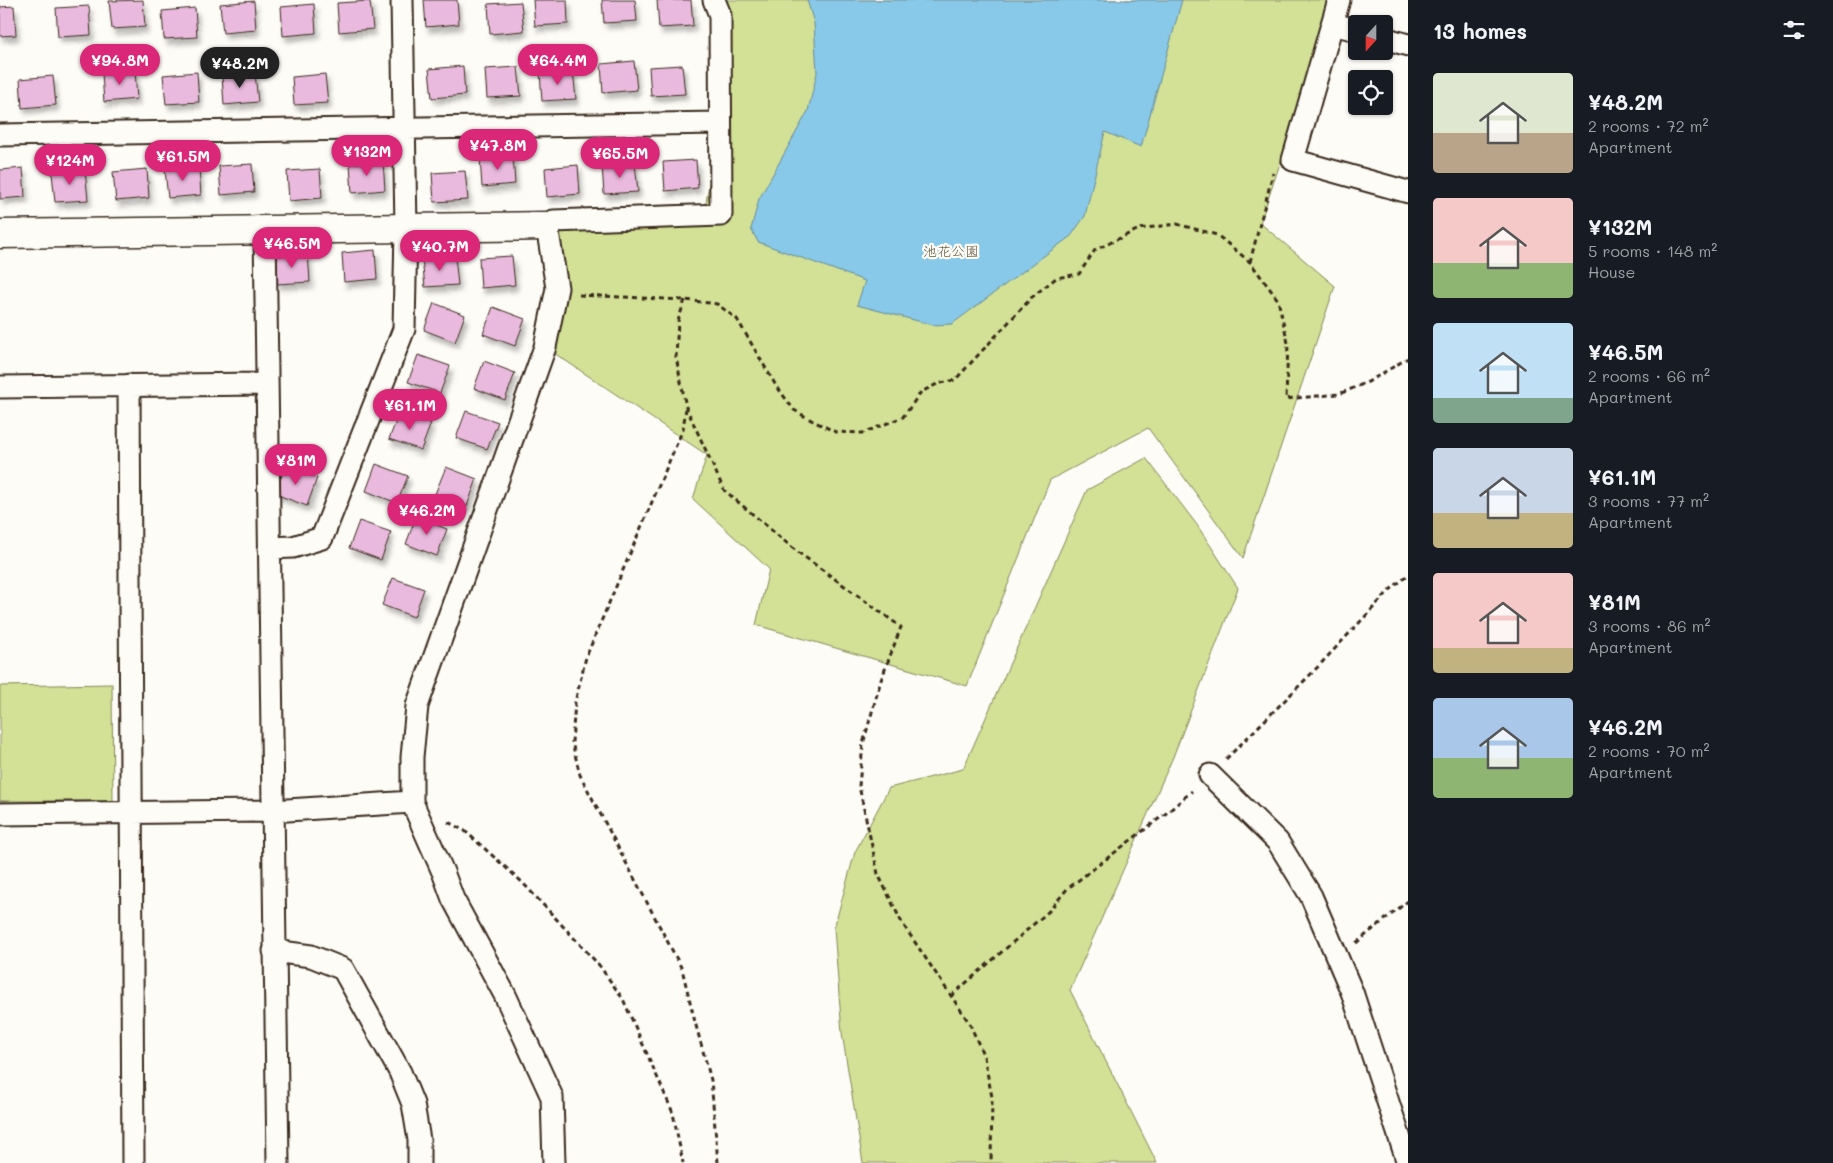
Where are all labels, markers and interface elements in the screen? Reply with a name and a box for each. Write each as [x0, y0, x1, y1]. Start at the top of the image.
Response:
north arrow [1348, 15, 1392, 60]
map controls [1348, 15, 1393, 115]
icon: filters [1780, 16, 1808, 44]
text: 13 homes [1433, 17, 1527, 44]
pin: ¥94.8M [79, 44, 161, 86]
pin: ¥64.4M [517, 44, 599, 86]
pin: ¥48.2M [199, 46, 281, 89]
text: ¥94.8M [91, 49, 149, 70]
text: ¥64.4M [529, 49, 587, 70]
text: ¥48.2M [211, 52, 269, 73]
button: locate [1348, 70, 1393, 115]
text: ¥48.2M [1588, 88, 1663, 115]
icon: home [1473, 93, 1533, 153]
text: 2 rooms · 72 m² [1588, 115, 1709, 136]
pin: ¥47.8M [457, 128, 539, 171]
pin: ¥132M [332, 134, 402, 177]
text: ¥47.8M [469, 134, 527, 155]
pin: ¥65.5M [579, 136, 661, 179]
text: Apartment [1588, 136, 1673, 157]
pin: ¥61.5M [142, 140, 224, 182]
text: ¥132M [342, 140, 392, 161]
text: ¥65.5M [592, 142, 648, 163]
pin: ¥124M [35, 144, 105, 186]
text: ¥61.5M [156, 145, 210, 166]
text: ¥124M [45, 149, 95, 170]
text: ¥132M [1588, 213, 1652, 240]
icon: home [1473, 218, 1533, 278]
pin: ¥46.5M [251, 226, 333, 269]
pin: ¥40.7M [399, 230, 481, 272]
text: ¥46.5M [263, 232, 321, 253]
text: ¥40.7M [411, 235, 469, 256]
text: 5 rooms · 148 m² [1588, 240, 1717, 261]
park label: 池花公園 [923, 241, 979, 260]
text: House [1588, 261, 1635, 282]
text: ¥46.5M [1588, 338, 1664, 365]
icon: home [1473, 343, 1533, 403]
text: 2 rooms · 66 m² [1588, 365, 1710, 386]
text: Apartment [1588, 386, 1673, 407]
pin: ¥61.1M [369, 388, 451, 431]
text: ¥61.1M [384, 394, 436, 415]
pin: ¥81M [266, 444, 326, 486]
text: ¥81M [276, 449, 316, 470]
text: ¥61.1M [1588, 463, 1657, 490]
icon: home [1473, 468, 1533, 528]
text: 3 rooms · 77 m² [1588, 490, 1709, 511]
pin: ¥46.2M [386, 494, 468, 536]
text: ¥46.2M [398, 499, 456, 520]
text: Apartment [1588, 511, 1673, 532]
text: ¥81M [1588, 588, 1641, 615]
icon: home [1473, 593, 1533, 653]
text: 3 rooms · 86 m² [1588, 615, 1711, 636]
text: Apartment [1588, 636, 1673, 657]
text: ¥46.2M [1588, 713, 1663, 740]
icon: home [1473, 718, 1533, 778]
text: 2 rooms · 70 m² [1588, 740, 1709, 761]
text: Apartment [1588, 761, 1673, 782]

